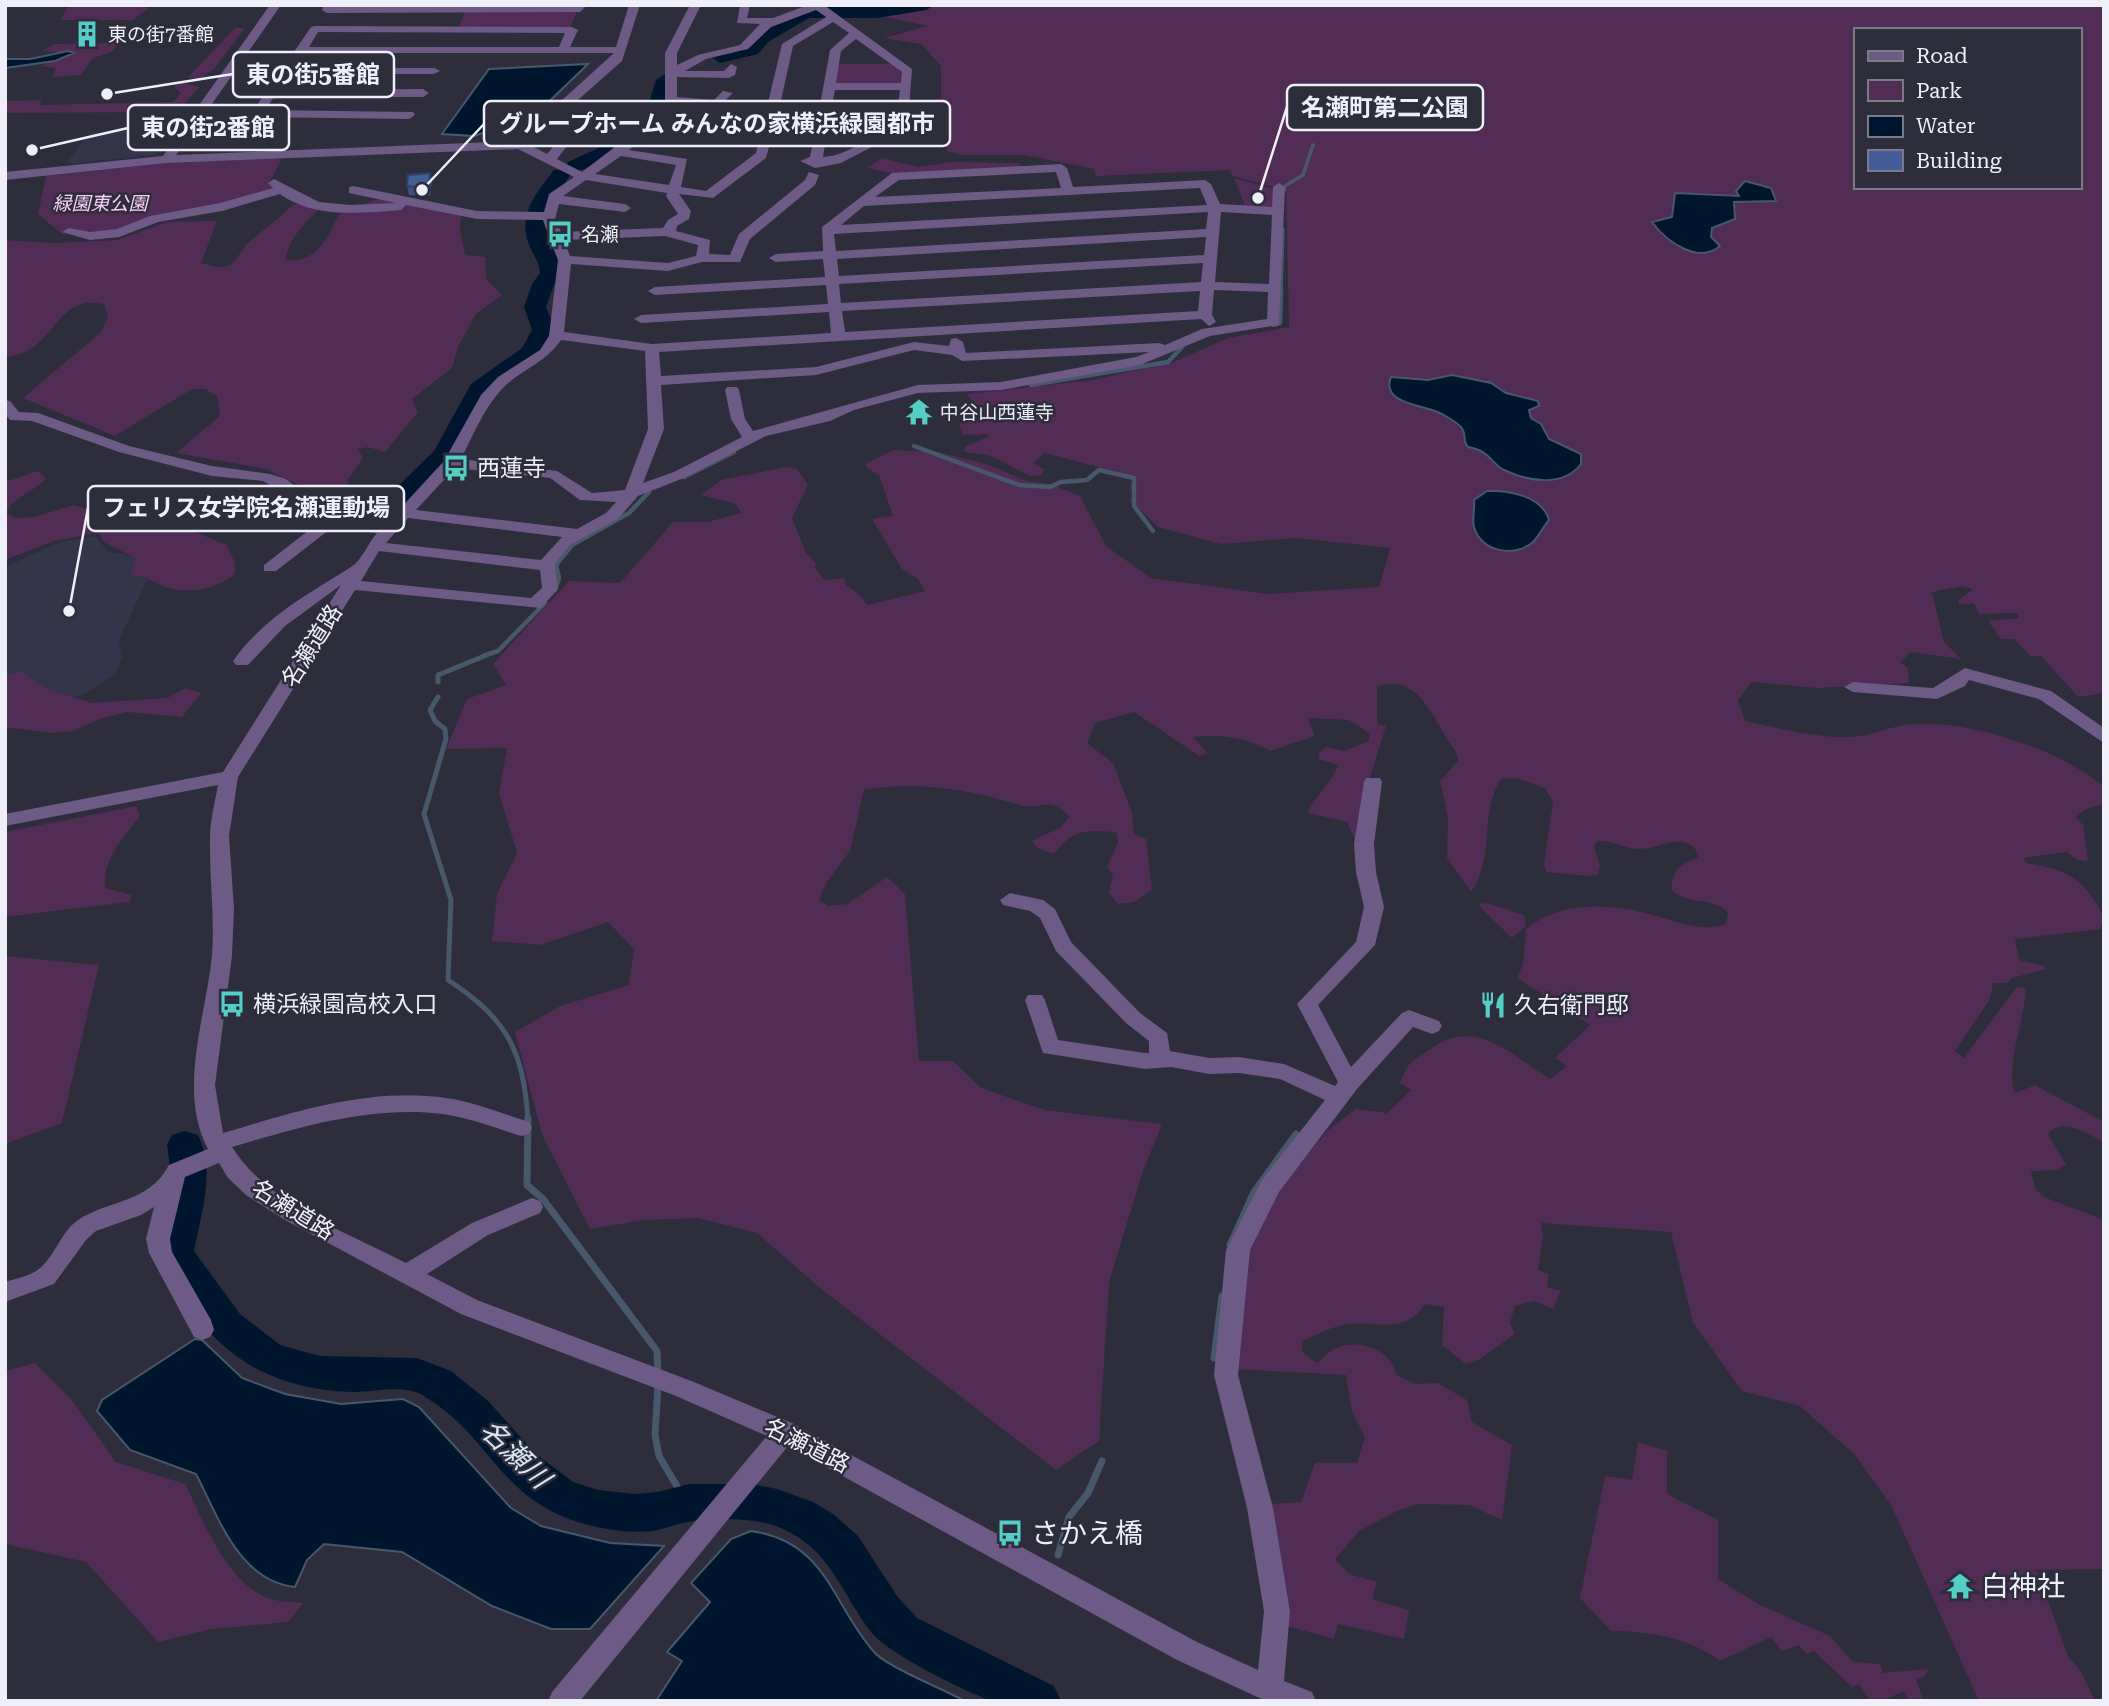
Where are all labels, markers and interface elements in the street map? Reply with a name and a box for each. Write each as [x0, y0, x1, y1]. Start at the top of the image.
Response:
building icon: 東の街7番館 [72, 19, 102, 49]
place label: 東の街7番館 [108, 23, 214, 46]
legend [1854, 28, 2081, 189]
text: Road [1916, 44, 1968, 68]
callout: 東の街5番館 [233, 52, 394, 97]
text: 東の街5番館 [246, 61, 380, 89]
text: Park [1916, 79, 1962, 103]
callout: 名瀬町第二公園 [1287, 85, 1483, 130]
text: 名瀬町第二公園 [1301, 94, 1469, 122]
callout: グループホーム みんなの家横浜緑園都市 [484, 101, 950, 146]
callout: 東の街2番館 [128, 105, 289, 150]
text: グループホーム みんなの家横浜緑園都市 [499, 110, 935, 138]
text: 東の街2番館 [141, 114, 275, 142]
text: Water [1916, 114, 1976, 138]
text: Building [1916, 149, 2002, 173]
park label: 緑園東公園 [52, 192, 150, 215]
bus stop icon: 名瀬 [545, 219, 575, 249]
place label: 名瀬 [581, 223, 619, 246]
temple icon: 中谷山西蓮寺 [904, 397, 934, 427]
place label: 中谷山西蓮寺 [940, 401, 1054, 424]
bus stop icon: 西蓮寺 [441, 453, 471, 483]
place label: 西蓮寺 [477, 455, 546, 482]
callout: フェリス女学院名瀬運動場 [88, 486, 404, 531]
text: フェリス女学院名瀬運動場 [102, 494, 390, 522]
street label: 名瀬道路 [276, 600, 348, 692]
bus stop icon: 横浜緑園高校入口 [217, 989, 247, 1019]
restaurant icon: 久右衛門邸 [1478, 990, 1508, 1020]
place label: 横浜緑園高校入口 [253, 991, 437, 1018]
place label: 久右衛門邸 [1514, 992, 1629, 1019]
street label: 名瀬道路 [247, 1174, 339, 1246]
water label: 名瀬川 [473, 1413, 559, 1497]
street label: 名瀬道路 [760, 1413, 854, 1479]
place label: さかえ橋 [1031, 1517, 1143, 1550]
bus stop icon: さかえ橋 [995, 1518, 1025, 1548]
place label: 白神社 [1981, 1570, 2065, 1603]
temple icon: 白神社 [1945, 1571, 1975, 1601]

